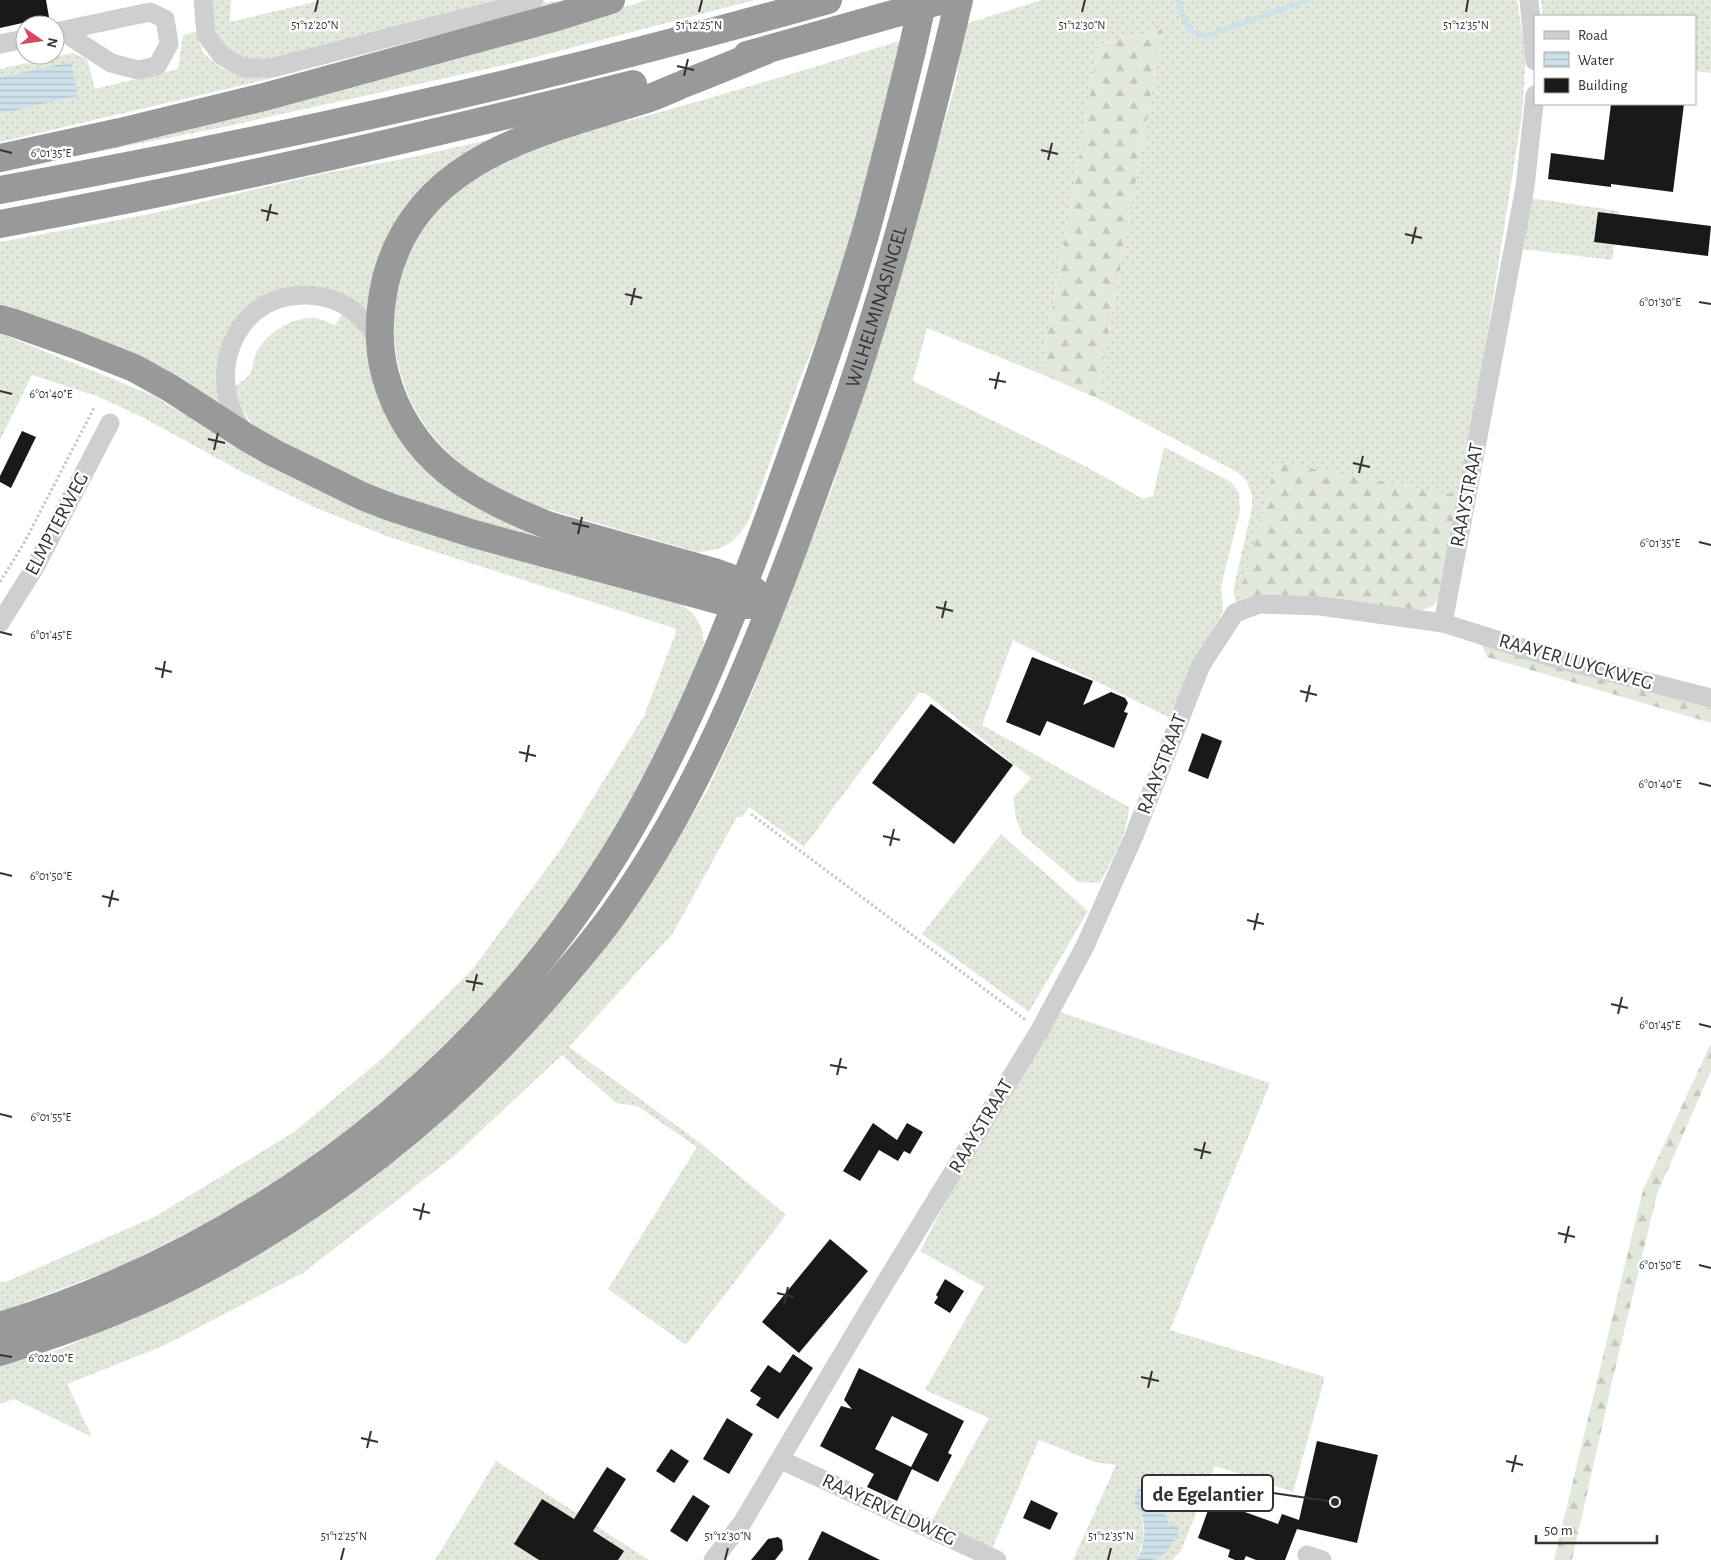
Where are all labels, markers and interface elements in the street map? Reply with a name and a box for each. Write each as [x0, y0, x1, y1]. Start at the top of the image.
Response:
north arrow [15, 15, 65, 65]
legend [1534, 15, 1696, 105]
text: 51°12'20"N [291, 19, 339, 31]
text: 51°12'25"N [676, 19, 722, 31]
text: 51°12'30"N [1058, 19, 1106, 31]
text: 51°12'35"N [1443, 19, 1489, 31]
text: Road [1578, 28, 1608, 43]
text: N [44, 36, 60, 49]
text: Water [1578, 53, 1614, 68]
text: Building [1578, 78, 1628, 93]
text: 6°01'35"E [31, 147, 72, 159]
street label: WILHELMINASINGEL [842, 223, 911, 390]
text: 6°01'30"E [1639, 296, 1681, 308]
text: 6°01'40"E [30, 388, 73, 400]
street label: RAAYSTRAAT [1447, 441, 1487, 549]
street label: ELMPTERWEG [22, 469, 92, 579]
text: 6°01'35"E [1640, 537, 1681, 549]
text: 6°01'45"E [30, 629, 72, 641]
street label: RAAYER LUYCKWEG [1497, 630, 1655, 694]
street label: RAAYSTRAAT [1134, 711, 1190, 817]
text: 6°01'40"E [1639, 778, 1682, 790]
text: 6°01'50"E [30, 870, 72, 882]
text: 6°01'45"E [1639, 1019, 1681, 1031]
street label: RAAYSTRAAT [945, 1075, 1017, 1176]
text: 6°01'55"E [31, 1111, 72, 1123]
text: 6°01'50"E [1639, 1259, 1681, 1271]
text: 6°02'00"E [29, 1352, 74, 1364]
street label: RAAYERVELDWEG [819, 1470, 959, 1550]
callout: de Egelantier [1142, 1475, 1273, 1511]
text: de Egelantier [1153, 1484, 1264, 1505]
scale bar [1536, 1512, 1657, 1544]
text: 50 m [1544, 1523, 1573, 1538]
text: 51°12'25"N [321, 1530, 367, 1542]
text: 51°12'30"N [704, 1530, 752, 1542]
text: 51°12'35"N [1088, 1530, 1134, 1542]

